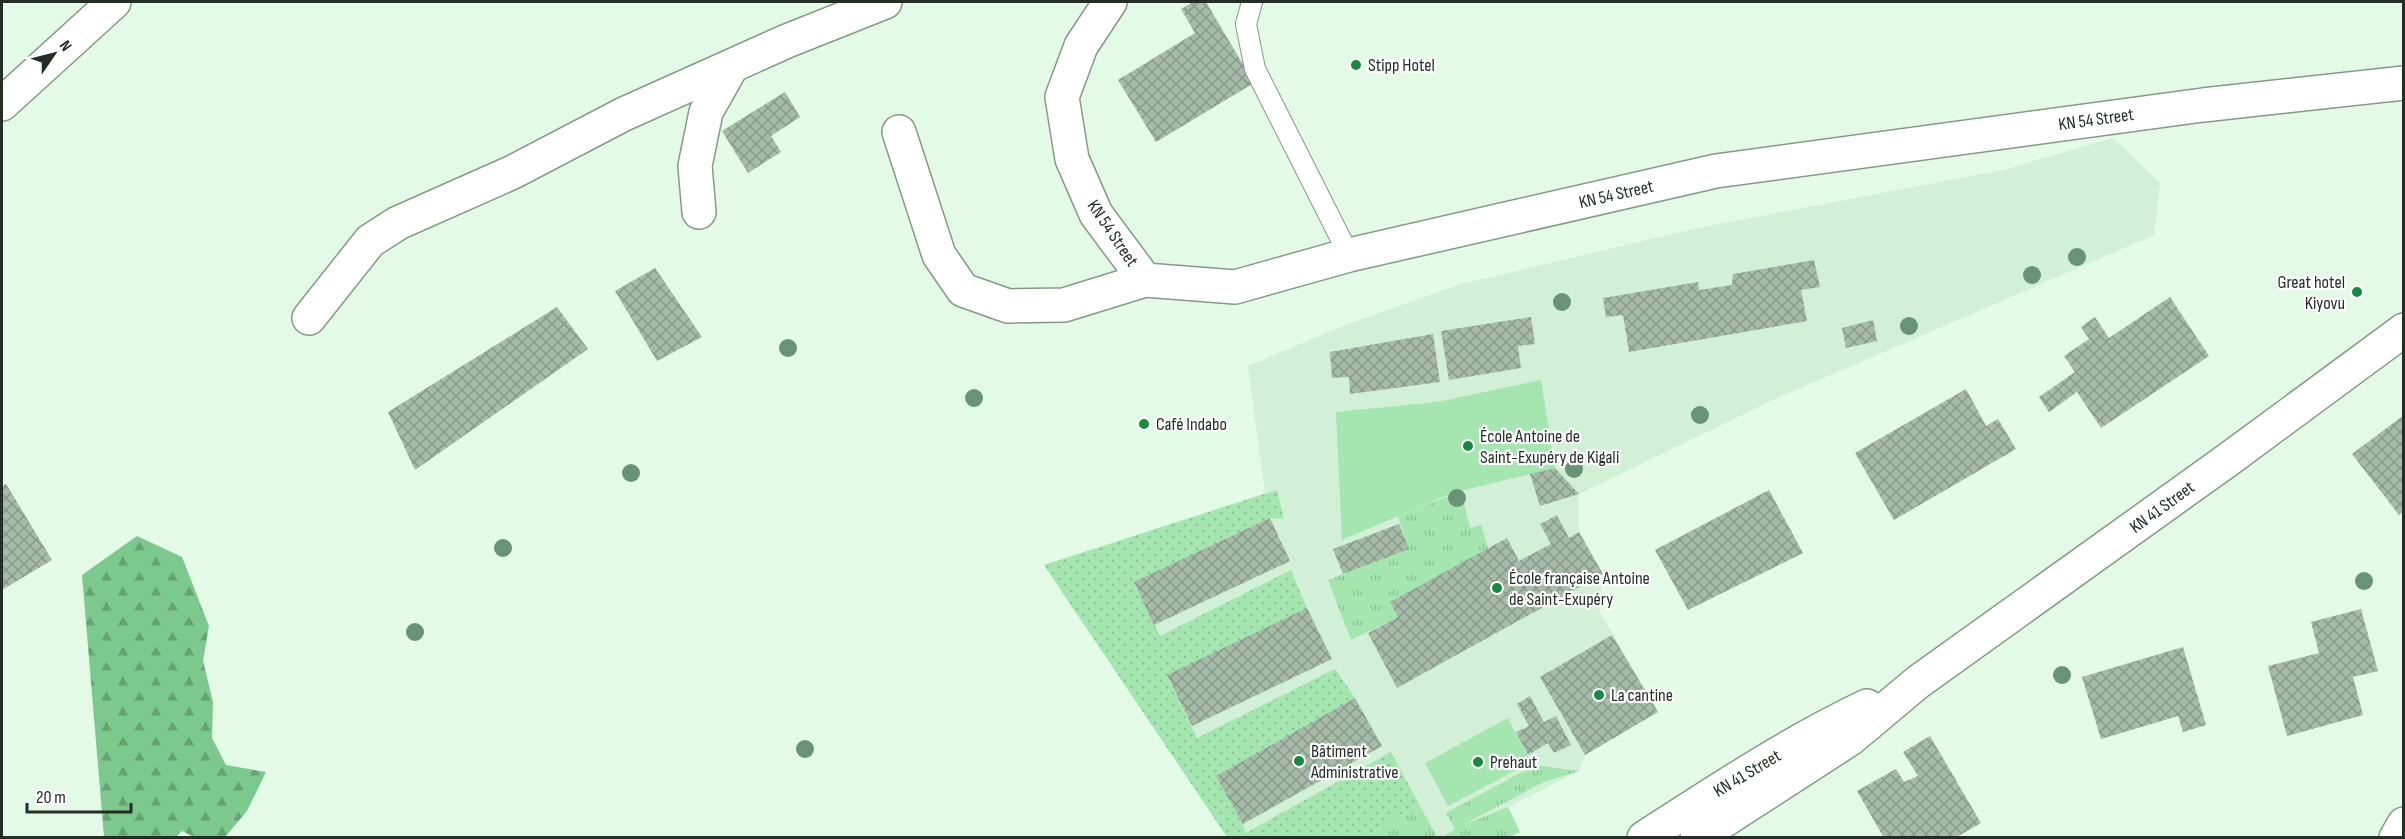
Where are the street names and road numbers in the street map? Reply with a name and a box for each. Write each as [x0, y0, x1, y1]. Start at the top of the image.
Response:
street label: KN 54 Street [2057, 104, 2136, 135]
street label: KN 54 Street [1577, 176, 1656, 213]
street label: KN 54 Street [1083, 196, 1143, 271]
street label: KN 41 Street [2126, 477, 2199, 538]
street label: KN 41 Street [1710, 745, 1785, 802]

